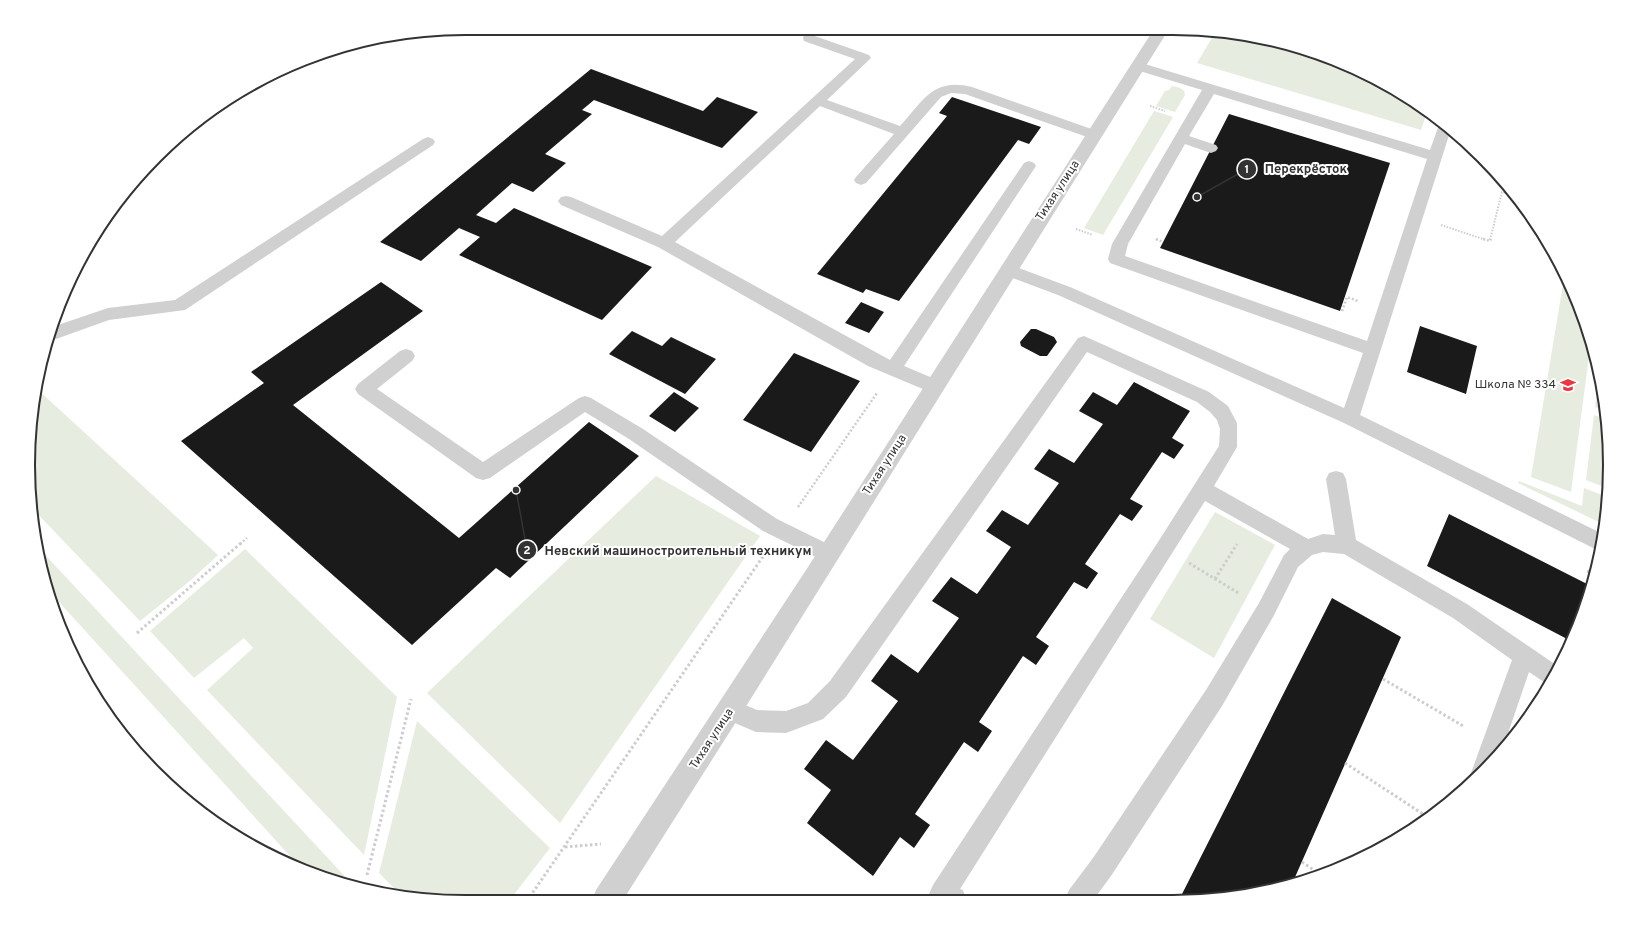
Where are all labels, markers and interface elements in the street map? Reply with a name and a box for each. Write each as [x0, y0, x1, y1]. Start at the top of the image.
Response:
callout: Перекрёсток [1237, 156, 1356, 181]
street label: Тихая улица [1032, 157, 1084, 225]
text: 1 [1245, 162, 1249, 178]
text: Перекрёсток [1265, 162, 1347, 178]
school or university icon: Школа № 334 [1559, 376, 1577, 394]
place label: Школа № 334 [1475, 377, 1556, 393]
street label: Тихая улица [859, 431, 911, 499]
callout: Невский машиностроительный техникум [517, 538, 820, 563]
text: 2 [523, 543, 531, 559]
text: Невский машиностроительный техникум [545, 544, 811, 560]
street label: Тихая улица [686, 705, 738, 773]

